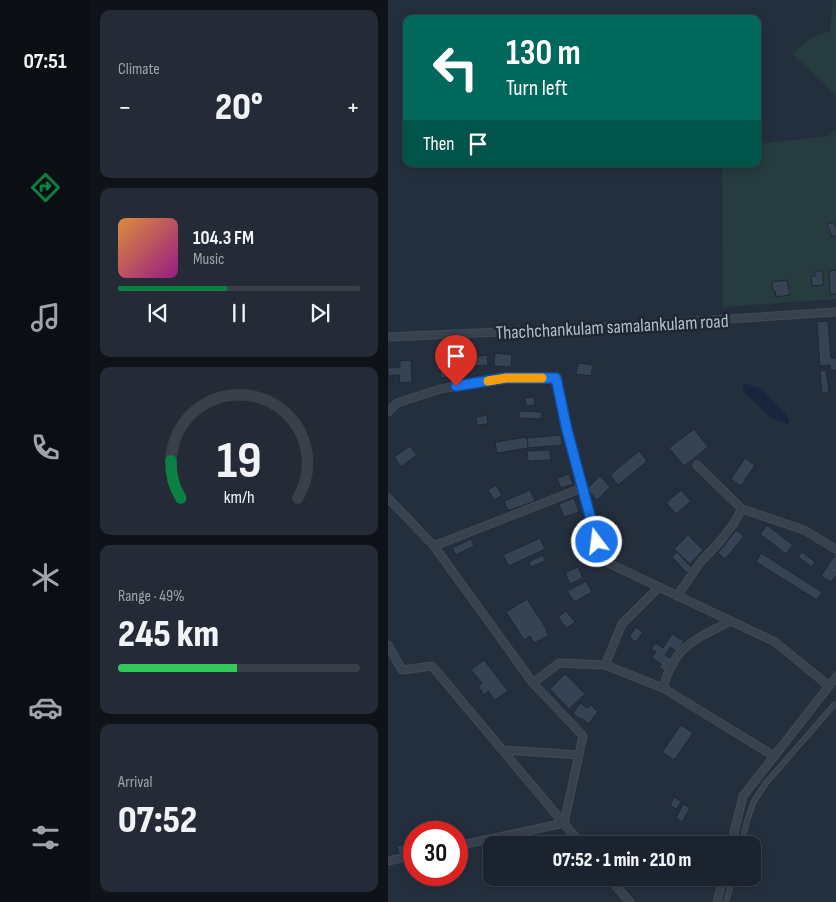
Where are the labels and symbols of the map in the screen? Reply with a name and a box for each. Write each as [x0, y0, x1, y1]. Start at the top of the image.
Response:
street label: Thachchankulam samalankulam road [495, 310, 729, 345]
pin [435, 335, 477, 386]
position arrow [570, 515, 622, 567]
speed limit sign: 30 [403, 821, 468, 886]

